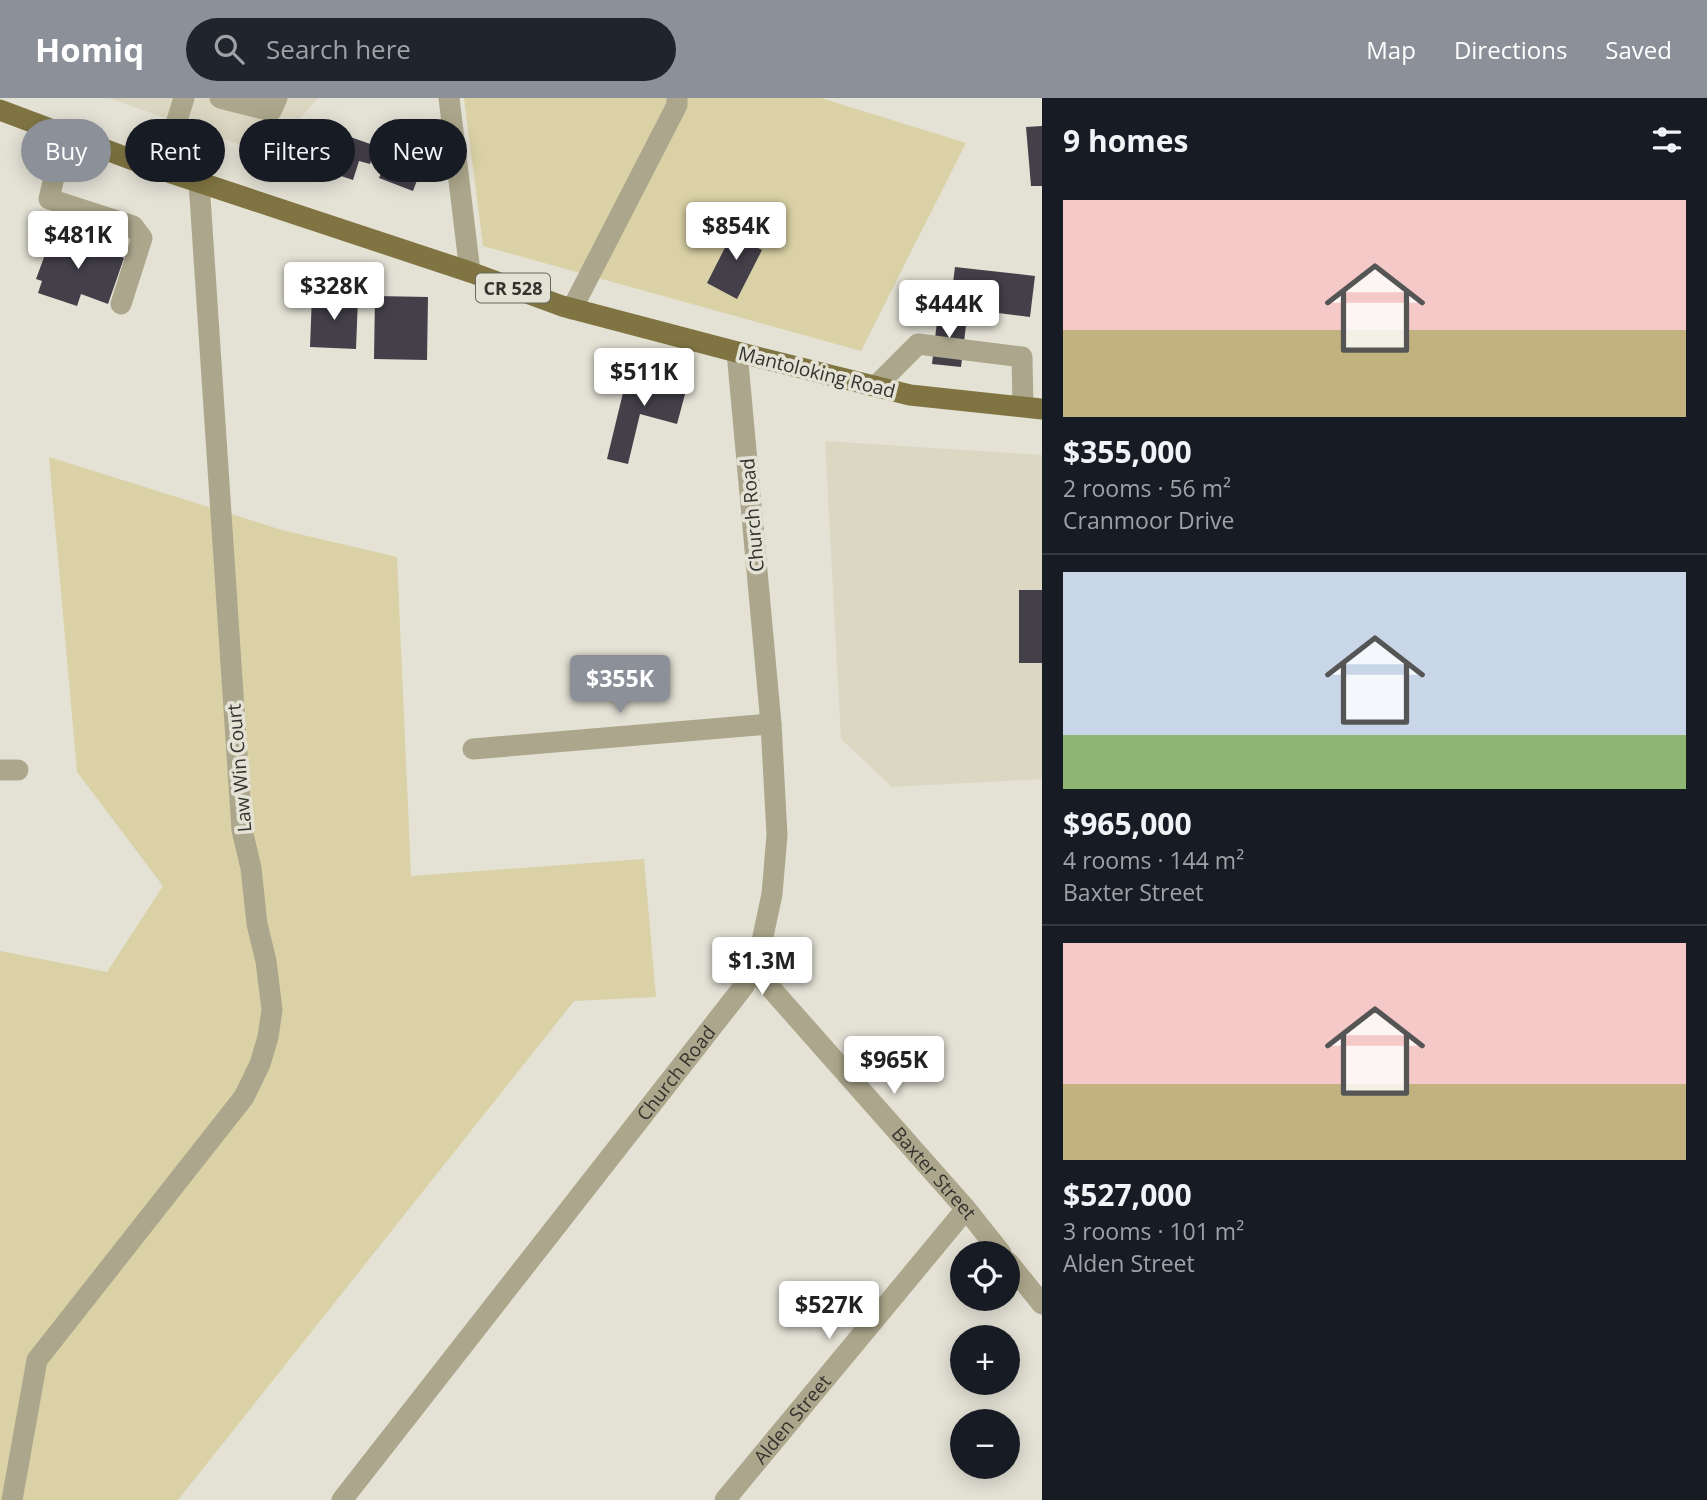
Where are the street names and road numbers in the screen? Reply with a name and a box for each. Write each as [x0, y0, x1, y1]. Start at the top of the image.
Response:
road number: CR 528 [476, 274, 550, 302]
street label: Mantoloking Road [736, 340, 898, 404]
street label: Church Road [734, 457, 770, 573]
street label: Law Win Court [220, 703, 258, 833]
street label: Church Road [631, 1020, 721, 1126]
street label: Baxter Street [886, 1121, 983, 1225]
street label: Alden Street [747, 1369, 837, 1469]

